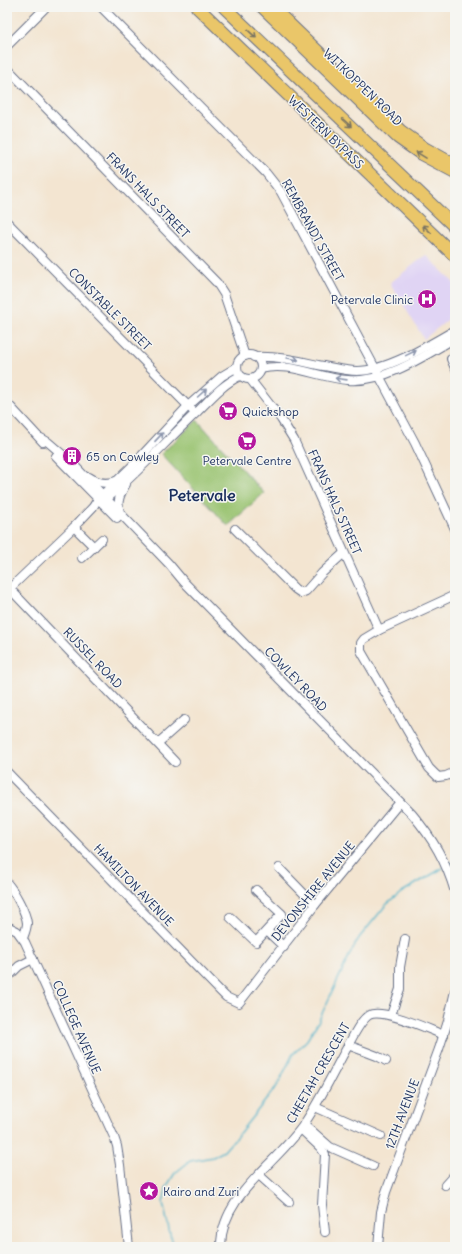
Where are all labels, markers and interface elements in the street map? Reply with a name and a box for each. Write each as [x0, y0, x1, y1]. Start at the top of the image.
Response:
one-way arrow [247, 29, 257, 39]
street label: WITKOPPEN ROAD [320, 45, 406, 129]
street label: WESTERN BYPASS [285, 92, 367, 172]
one-way arrow [342, 118, 352, 128]
street label: FRANS HALS STREET [103, 149, 193, 241]
one-way arrow [415, 150, 427, 158]
street label: REMBRANDT STREET [279, 177, 347, 283]
one-way arrow [422, 224, 432, 234]
street label: CONSTABLE STREET [66, 265, 154, 353]
hospital icon: Petervale Clinic [416, 288, 438, 310]
place label: Petervale Clinic [331, 292, 413, 307]
one-way arrow [405, 349, 417, 356]
one-way arrow [286, 356, 299, 364]
one-way arrow [335, 375, 348, 383]
one-way arrow [197, 388, 207, 398]
supermarket icon: Quickshop [217, 400, 239, 422]
place label: Quickshop [242, 404, 299, 419]
supermarket icon: Petervale Centre [236, 430, 258, 452]
one-way arrow [154, 432, 164, 442]
building icon: 65 on Cowley [61, 445, 83, 467]
street label: FRANS HALS STREET [305, 447, 365, 557]
place label: 65 on Cowley [86, 449, 159, 464]
place label: Petervale Centre [202, 453, 292, 468]
district label: Petervale [168, 485, 236, 505]
street label: RUSSEL ROAD [60, 624, 126, 692]
street label: COWLEY ROAD [261, 644, 331, 714]
street label: DEVONSHIRE AVENUE [268, 838, 358, 944]
street label: HAMILTON AVENUE [91, 841, 177, 929]
street label: COLLEGE AVENUE [50, 978, 104, 1076]
street label: CHEETAH CRESCENT [283, 1020, 353, 1126]
street label: 12TH AVENUE [382, 1077, 422, 1151]
place icon: Kairo and Zuri [138, 1180, 160, 1202]
place label: Kairo and Zuri [163, 1184, 239, 1199]

